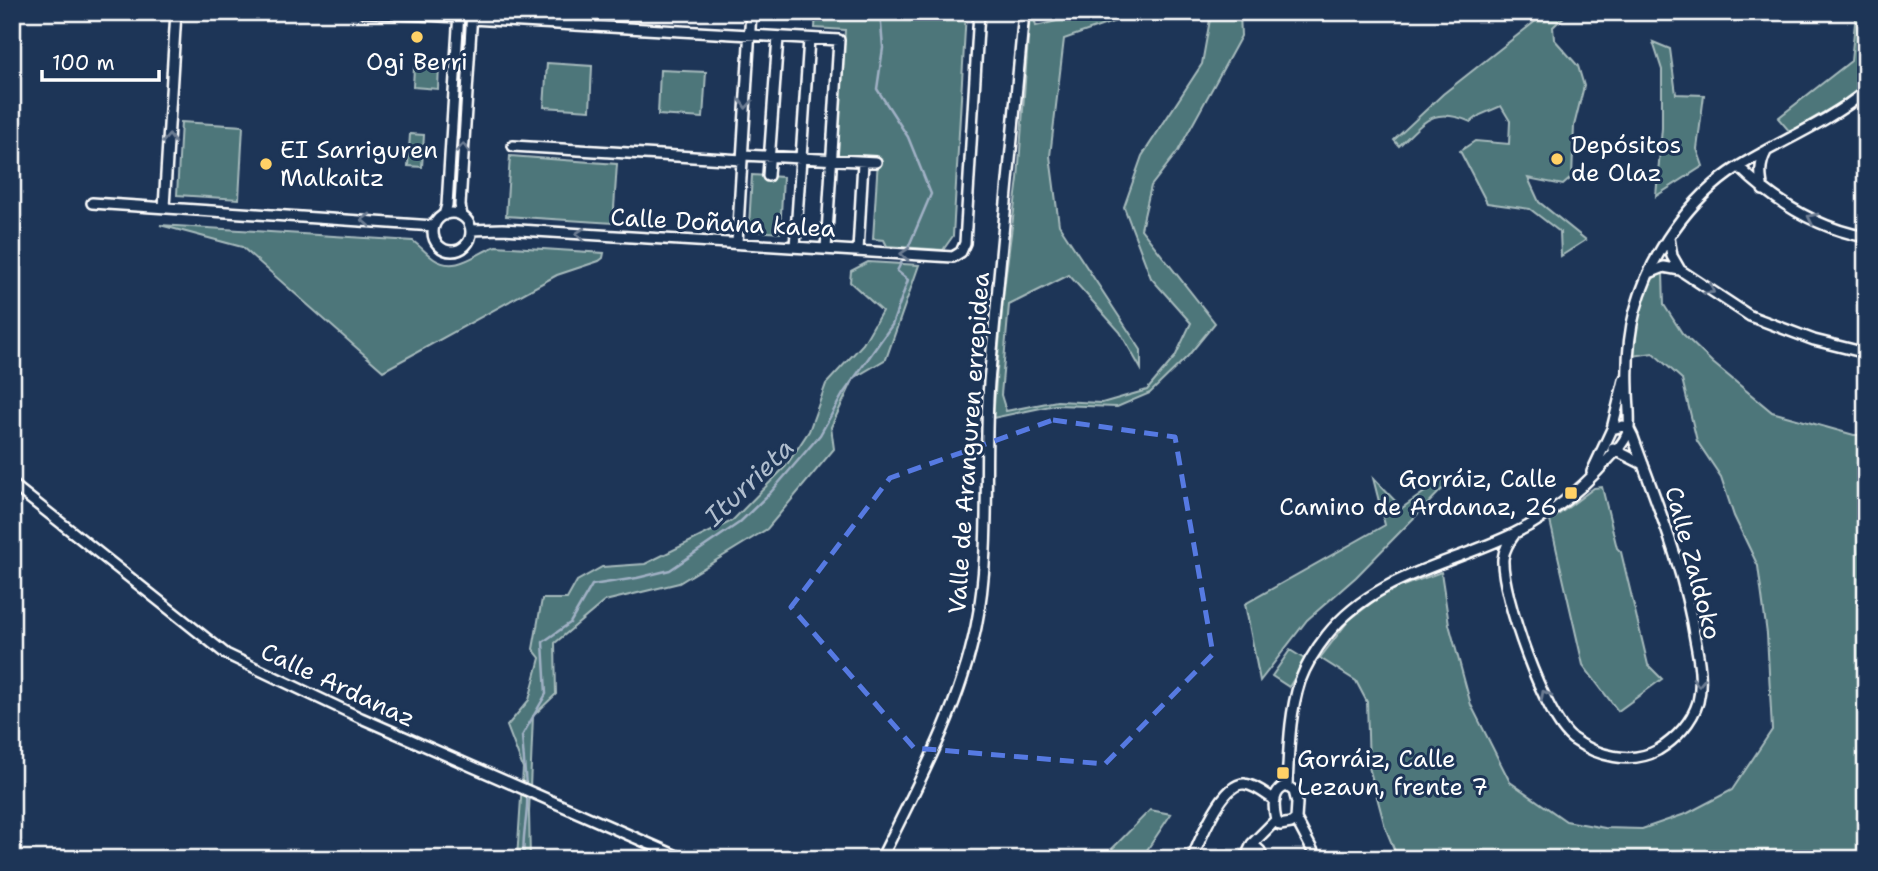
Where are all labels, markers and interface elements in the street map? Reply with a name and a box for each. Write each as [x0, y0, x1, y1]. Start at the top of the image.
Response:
marker: Ogi Berri [409, 29, 425, 45]
scale bar [42, 38, 159, 82]
place label: Ogi Berri [366, 46, 468, 78]
text: 100 m [52, 49, 115, 77]
one-way arrow [738, 99, 753, 110]
place label: Depósitos de Olaz [1571, 129, 1681, 189]
one-way arrow [161, 133, 176, 144]
place label: EI Sarriguren Malkaitz [280, 134, 438, 194]
one-way arrow [456, 143, 471, 154]
marker: Depósitos de Olaz [1549, 151, 1565, 167]
marker: EI Sarriguren Malkaitz [258, 156, 274, 172]
street label: Calle Doñana kalea [609, 201, 837, 245]
one-way arrow [1807, 212, 1819, 226]
one-way arrow [360, 213, 371, 228]
one-way arrow [574, 227, 585, 242]
one-way arrow [899, 246, 910, 261]
street label: Valle de Aranguren errepidea [941, 271, 997, 615]
one-way arrow [1702, 281, 1715, 294]
water label: Iturrieta [695, 430, 801, 534]
place label: Gorráiz, Calle Camino de Ardanaz, 26 [1279, 463, 1557, 523]
street label: Calle Zaldoko [1657, 483, 1729, 643]
marker: Gorráiz, Calle Camino de Ardanaz, 26 [1563, 485, 1579, 501]
street label: Calle Ardanaz [256, 635, 420, 735]
one-way arrow [1692, 676, 1707, 687]
one-way arrow [1539, 689, 1553, 702]
place label: Gorráiz, Calle Lezaun, frente 7 [1297, 743, 1488, 803]
marker: Gorráiz, Calle Lezaun, frente 7 [1275, 765, 1291, 781]

